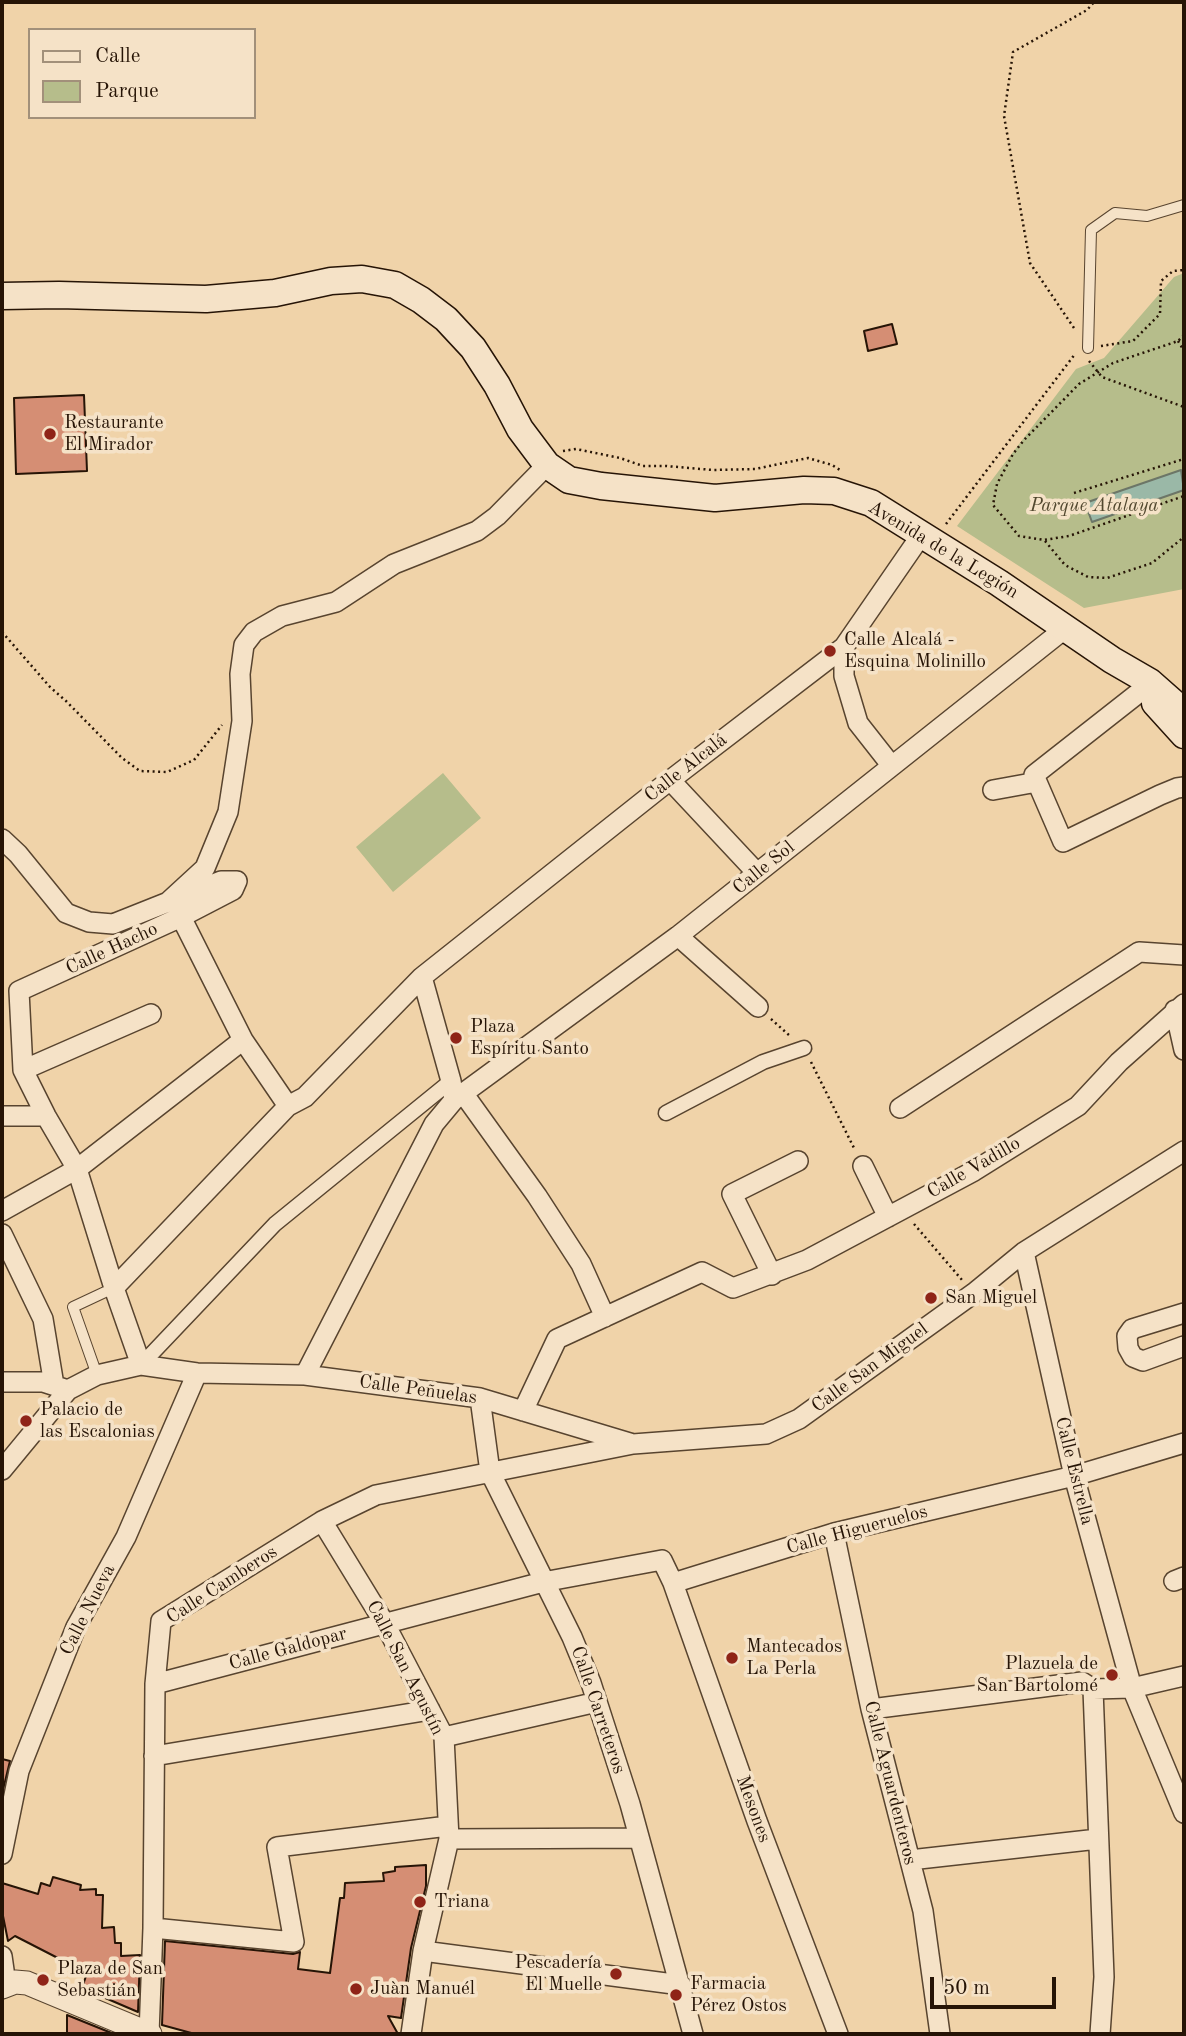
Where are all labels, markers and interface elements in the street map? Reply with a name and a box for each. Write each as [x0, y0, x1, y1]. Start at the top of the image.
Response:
legend [28, 28, 256, 119]
text: Calle [95, 46, 140, 67]
text: Parque [95, 81, 159, 102]
place label: Restaurante El Mirador [64, 412, 164, 456]
marker: Restaurante El Mirador [42, 426, 58, 442]
park label: Parque Atalaya [1030, 495, 1158, 517]
street label: Avenida de la Legión [864, 496, 1022, 604]
place label: Calle Alcalá - Esquina Molinillo [844, 629, 986, 673]
marker: Calle Alcalá - Esquina Molinillo [822, 643, 838, 659]
street label: Calle Alcalá [640, 729, 732, 807]
street label: Calle Sol [729, 836, 799, 900]
street label: Calle Hacho [62, 918, 162, 980]
place label: Plaza Espíritu Santo [470, 1016, 589, 1060]
marker: Plaza Espíritu Santo [448, 1030, 464, 1046]
street label: Calle Vadillo [923, 1132, 1025, 1204]
place label: San Miguel [945, 1287, 1037, 1309]
marker: San Miguel [923, 1290, 939, 1306]
street label: Calle San Miguel [807, 1318, 933, 1418]
street label: Calle Peñuelas [357, 1370, 479, 1410]
place label: Palacio de las Escalonias [40, 1399, 155, 1443]
marker: Palacio de las Escalonias [18, 1413, 34, 1429]
street label: Calle Estrella [1050, 1415, 1098, 1527]
street label: Calle Higueruelos [784, 1500, 930, 1560]
street label: Calle Camberos [162, 1541, 282, 1629]
street label: Calle Nueva [55, 1561, 121, 1659]
street label: Calle San Agustín [361, 1597, 449, 1739]
street label: Calle Galdopar [227, 1622, 349, 1676]
place label: Mantecados La Perla [746, 1636, 842, 1680]
street label: Calle Carreteros [565, 1643, 631, 1777]
marker: Mantecados La Perla [724, 1650, 740, 1666]
place label: Plazuela de San Bartolomé [977, 1653, 1098, 1697]
marker: Plazuela de San Bartolomé [1104, 1667, 1120, 1683]
street label: Calle Aguardenteros [859, 1699, 921, 1867]
street label: Mesones [730, 1772, 776, 1846]
place label: Triana [434, 1891, 490, 1913]
marker: Triana [412, 1894, 428, 1910]
place label: Pescadería El Muelle [514, 1952, 602, 1996]
place label: Plaza de San Sebastián [57, 1958, 163, 2002]
scale bar [934, 1962, 1060, 2006]
marker: Pescadería El Muelle [608, 1966, 624, 1982]
marker: Plaza de San Sebastián [35, 1972, 51, 1988]
place label: Farmacia Pérez Ostos [690, 1973, 787, 2017]
place label: Juàn Manuél [370, 1978, 475, 2000]
text: 50 m [943, 1978, 990, 1999]
marker: Juàn Manuél [348, 1981, 364, 1997]
marker: Farmacia Pérez Ostos [668, 1987, 684, 2003]

